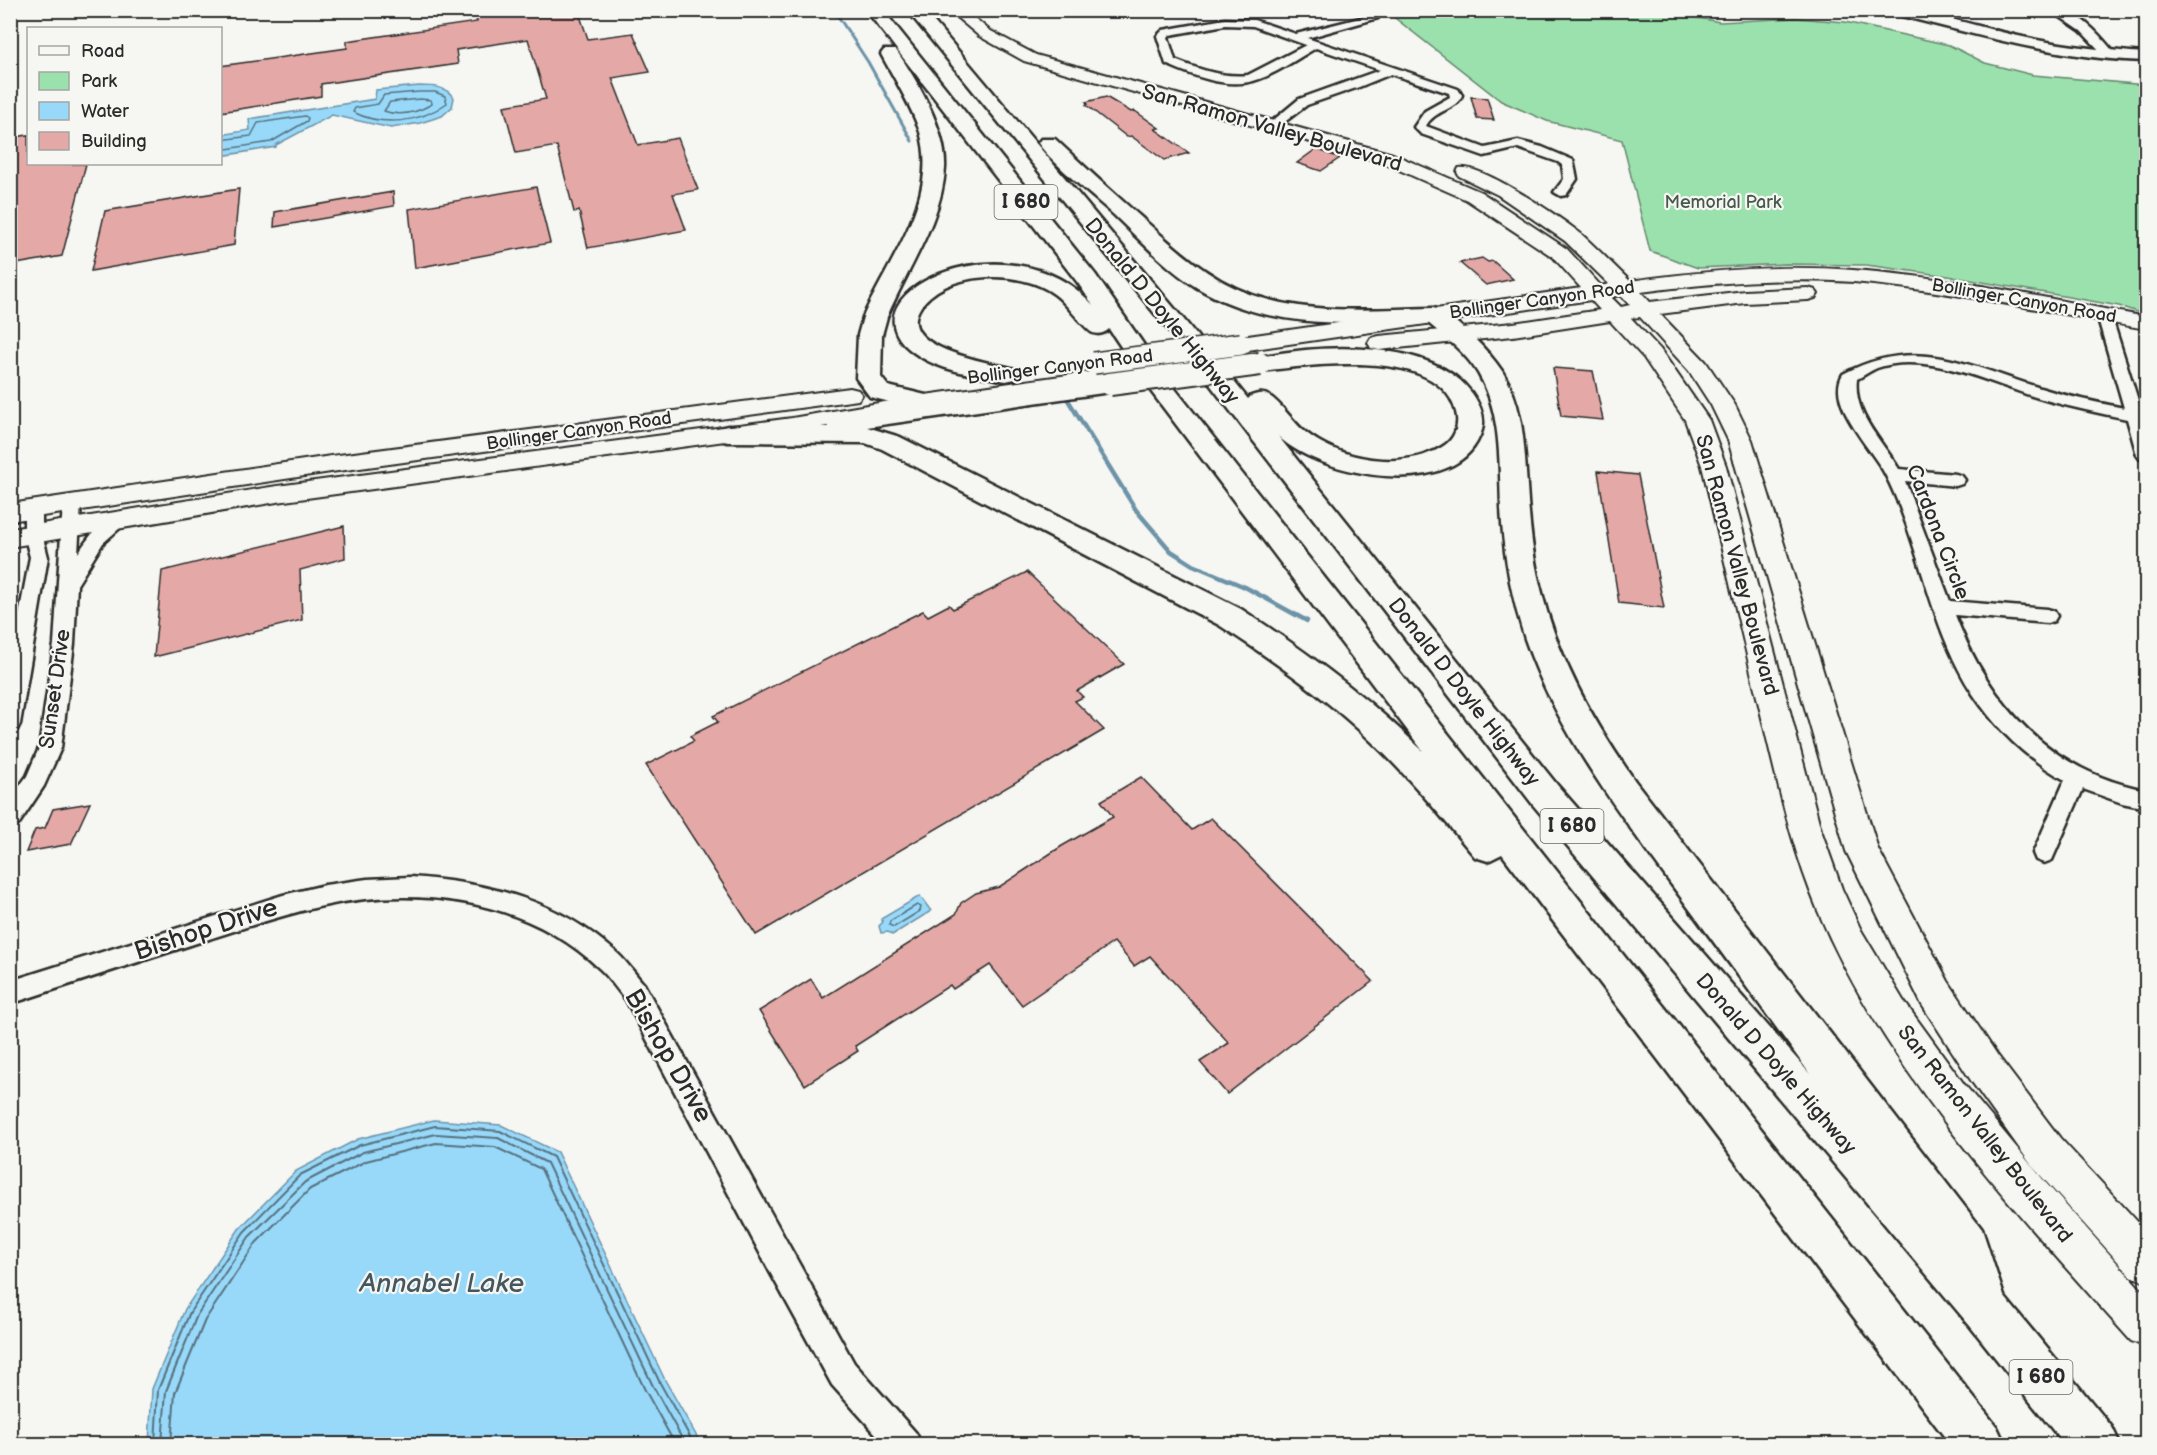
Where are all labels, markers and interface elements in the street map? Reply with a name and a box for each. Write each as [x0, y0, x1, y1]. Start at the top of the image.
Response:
legend [27, 27, 222, 165]
text: Road [81, 41, 125, 62]
text: Park [81, 71, 117, 92]
street label: San Ramon Valley Boulevard [1139, 79, 1405, 177]
text: Water [81, 101, 129, 122]
text: Building [81, 131, 147, 152]
road number: I 680 [994, 185, 1058, 219]
park label: Memorial Park [1664, 192, 1782, 213]
street label: Donald D Doyle Highway [1079, 213, 1245, 409]
street label: Bollinger Canyon Road [1930, 274, 2118, 328]
street label: Bollinger Canyon Road [1448, 277, 1636, 323]
street label: Bollinger Canyon Road [966, 345, 1154, 389]
street label: Bollinger Canyon Road [485, 408, 673, 454]
street label: San Ramon Valley Boulevard [1690, 432, 1784, 698]
street label: Cardona Circle [1901, 461, 1975, 603]
street label: Donald D Doyle Highway [1383, 593, 1546, 791]
street label: Sunset Drive [34, 628, 76, 750]
road number: I 680 [1540, 809, 1604, 843]
street label: Bishop Drive [130, 892, 282, 968]
street label: Donald D Doyle Highway [1691, 968, 1862, 1160]
street label: Bishop Drive [617, 984, 719, 1128]
street label: San Ramon Valley Boulevard [1892, 1020, 2078, 1248]
water label: Annabel Lake [358, 1268, 524, 1300]
road number: I 680 [2010, 1360, 2072, 1394]

